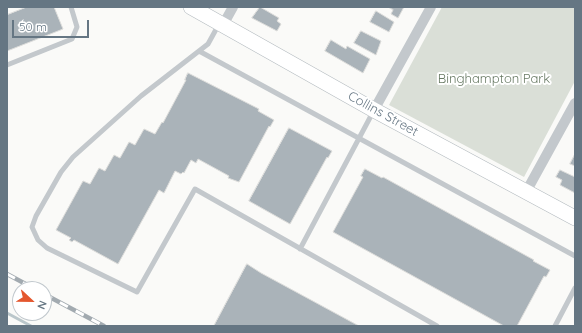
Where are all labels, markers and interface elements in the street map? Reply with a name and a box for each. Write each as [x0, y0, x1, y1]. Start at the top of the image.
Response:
scale bar [14, 12, 91, 38]
text: 50 m [19, 19, 47, 34]
park label: Binghampton Park [438, 71, 550, 87]
street label: Collins Street [345, 88, 421, 140]
north arrow [12, 281, 52, 321]
text: N [34, 299, 50, 311]

